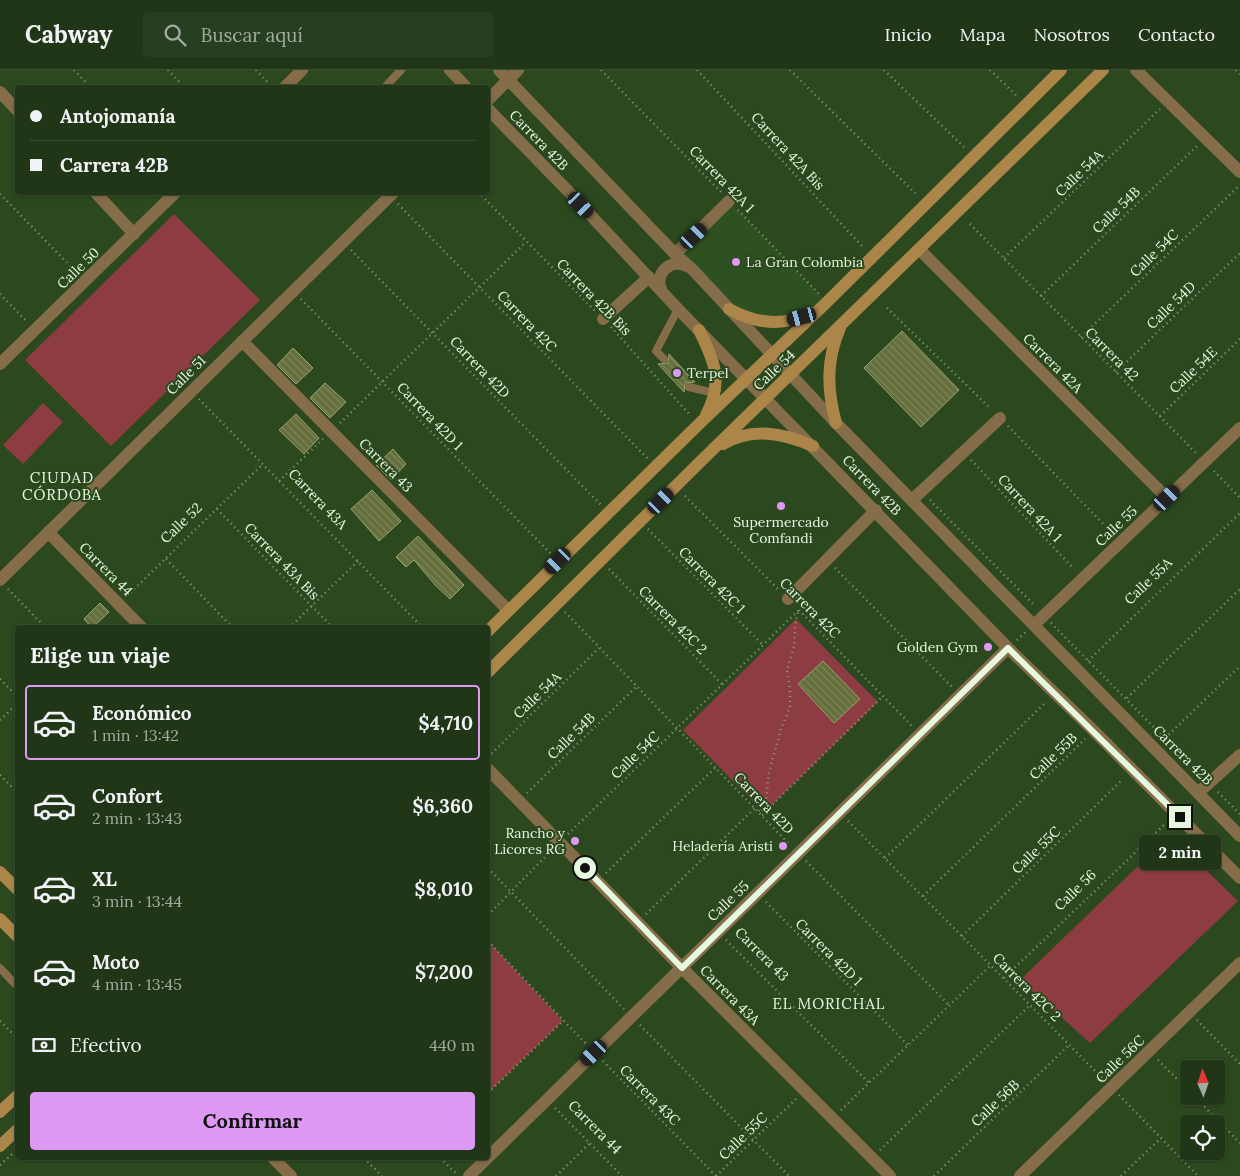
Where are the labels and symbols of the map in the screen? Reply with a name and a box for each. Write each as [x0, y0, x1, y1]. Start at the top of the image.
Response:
street label: Carrera 42B [506, 106, 573, 174]
street label: Carrera 42A Bis [747, 108, 829, 194]
street label: Carrera 42A 1 [686, 142, 758, 216]
street label: Calle 54A [1051, 146, 1107, 200]
street label: Calle 54B [1088, 183, 1144, 237]
car [565, 189, 596, 221]
car [677, 220, 710, 252]
street label: Calle 54C [1126, 225, 1182, 281]
street label: Calle 50 [53, 243, 103, 293]
place label: La Gran Colombia [746, 253, 863, 271]
street label: Carrera 42B Bis [553, 255, 635, 339]
marker: La Gran Colombia [730, 256, 742, 268]
street label: Calle 54D [1143, 277, 1199, 333]
street label: Carrera 42C [493, 287, 561, 356]
car [785, 306, 818, 328]
street label: Carrera 42 [1081, 323, 1143, 385]
street label: Carrera 42A [1019, 329, 1087, 397]
street label: Carrera 42D [446, 332, 514, 402]
street label: Calle 54E [1165, 343, 1221, 397]
street label: Calle 54 [749, 345, 799, 394]
street label: Calle 51 [162, 351, 210, 399]
place label: Terpel [687, 364, 729, 382]
marker: Terpel [671, 367, 683, 379]
street label: Carrera 42D 1 [393, 378, 467, 454]
street label: Carrera 43 [355, 434, 417, 496]
street label: Carrera 42B [839, 451, 906, 519]
street label: Carrera 43A [285, 465, 352, 533]
district label: CIUDAD CÓRDOBA [22, 468, 102, 504]
street label: Carrera 42A 1 [994, 470, 1066, 546]
car [1151, 482, 1183, 514]
car [645, 485, 676, 517]
street label: Calle 52 [156, 499, 206, 547]
marker: Supermercado Comfandi [775, 500, 787, 512]
street label: Calle 55 [1091, 502, 1141, 550]
place label: Supermercado Comfandi [733, 513, 829, 547]
street label: Carrera 43A Bis [241, 519, 323, 603]
street label: Carrera 44 [75, 538, 137, 600]
street label: Carrera 42C 1 [675, 543, 749, 617]
car [542, 545, 573, 577]
street label: Calle 55A [1120, 554, 1176, 608]
street label: Carrera 42C [776, 574, 844, 642]
street label: Carrera 42C 2 [635, 582, 711, 658]
place label: Golden Gym [897, 638, 978, 656]
marker: Golden Gym [982, 641, 994, 653]
street label: Calle 54A [509, 668, 565, 722]
street label: Calle 54B [543, 709, 599, 763]
street label: Carrera 42B [1149, 721, 1217, 789]
street label: Calle 54C [607, 727, 663, 783]
street label: Calle 55B [1025, 729, 1081, 783]
street label: Carrera 42D [730, 768, 798, 838]
route end [1169, 806, 1191, 828]
street label: Calle 55C [1008, 822, 1064, 878]
place label: Rancho y Licores RG [494, 824, 566, 858]
callout: 2 min [1139, 834, 1221, 870]
marker: Rancho y Licores RG [569, 835, 581, 847]
place label: Heladería Aristi [672, 837, 773, 855]
marker: Heladería Aristi [777, 840, 789, 852]
route start [574, 857, 596, 879]
street label: Calle 56 [1050, 866, 1100, 914]
street label: Calle 55 [703, 877, 753, 925]
street label: Carrera 42D 1 [792, 915, 866, 989]
street label: Carrera 43 [731, 923, 793, 985]
street label: Carrera 42C 2 [989, 949, 1065, 1025]
street label: Carrera 43A [696, 961, 764, 1029]
district label: EL MORICHAL [773, 994, 885, 1013]
street label: Calle 56C [1092, 1031, 1148, 1087]
car [577, 1037, 610, 1069]
north arrow [1180, 1060, 1225, 1105]
street label: Carrera 43C [616, 1061, 684, 1129]
street label: Calle 56B [967, 1075, 1023, 1130]
street label: Carrera 44 [564, 1096, 626, 1158]
street label: Calle 55C [715, 1108, 771, 1164]

